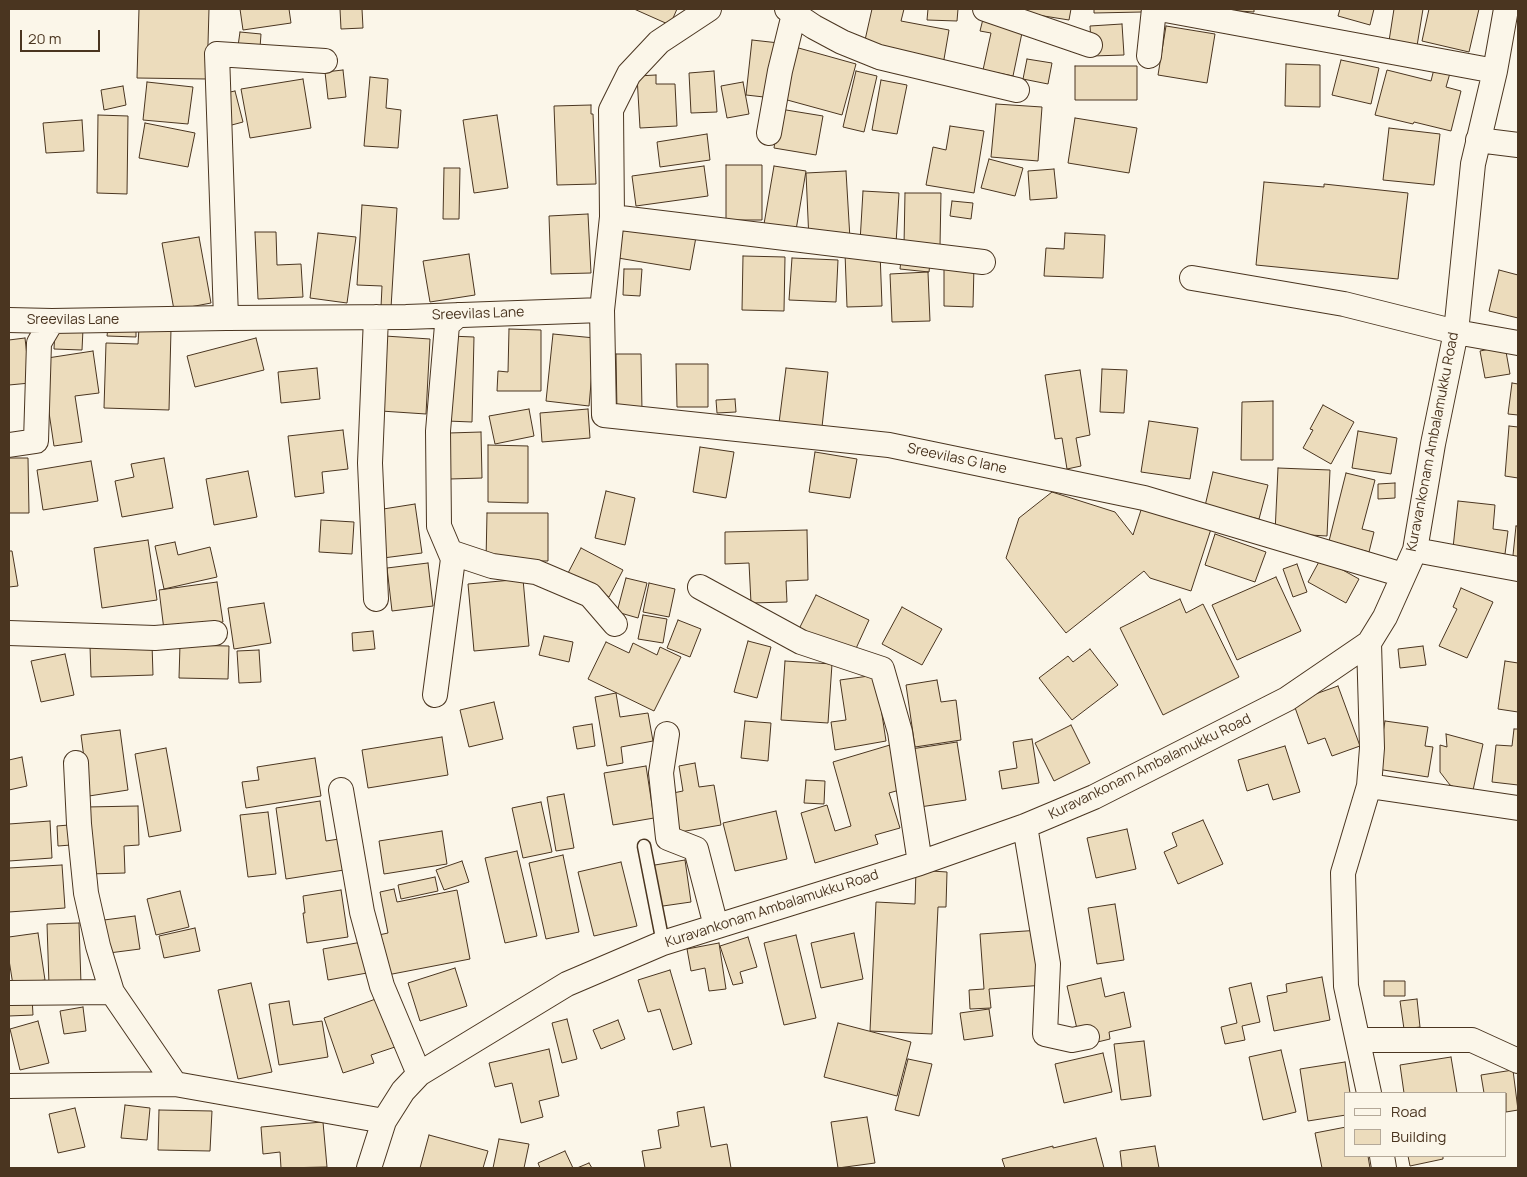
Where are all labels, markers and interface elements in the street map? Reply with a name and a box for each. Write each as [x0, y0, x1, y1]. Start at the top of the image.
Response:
scale bar [22, 20, 102, 52]
text: 20 m [28, 28, 61, 49]
street label: Sreevilas Lane [431, 304, 525, 324]
street label: Sreevilas Lane [27, 312, 119, 328]
street label: Kuravankonam Ambalamukku Road [1403, 331, 1463, 553]
street label: Sreevilas G lane [906, 440, 1008, 478]
street label: Kuravankonam Ambalamukku Road [1046, 711, 1254, 823]
street label: Kuravankonam Ambalamukku Road [663, 867, 881, 951]
legend [1344, 1092, 1507, 1157]
text: Road [1391, 1101, 1427, 1122]
text: Building [1391, 1126, 1446, 1147]

